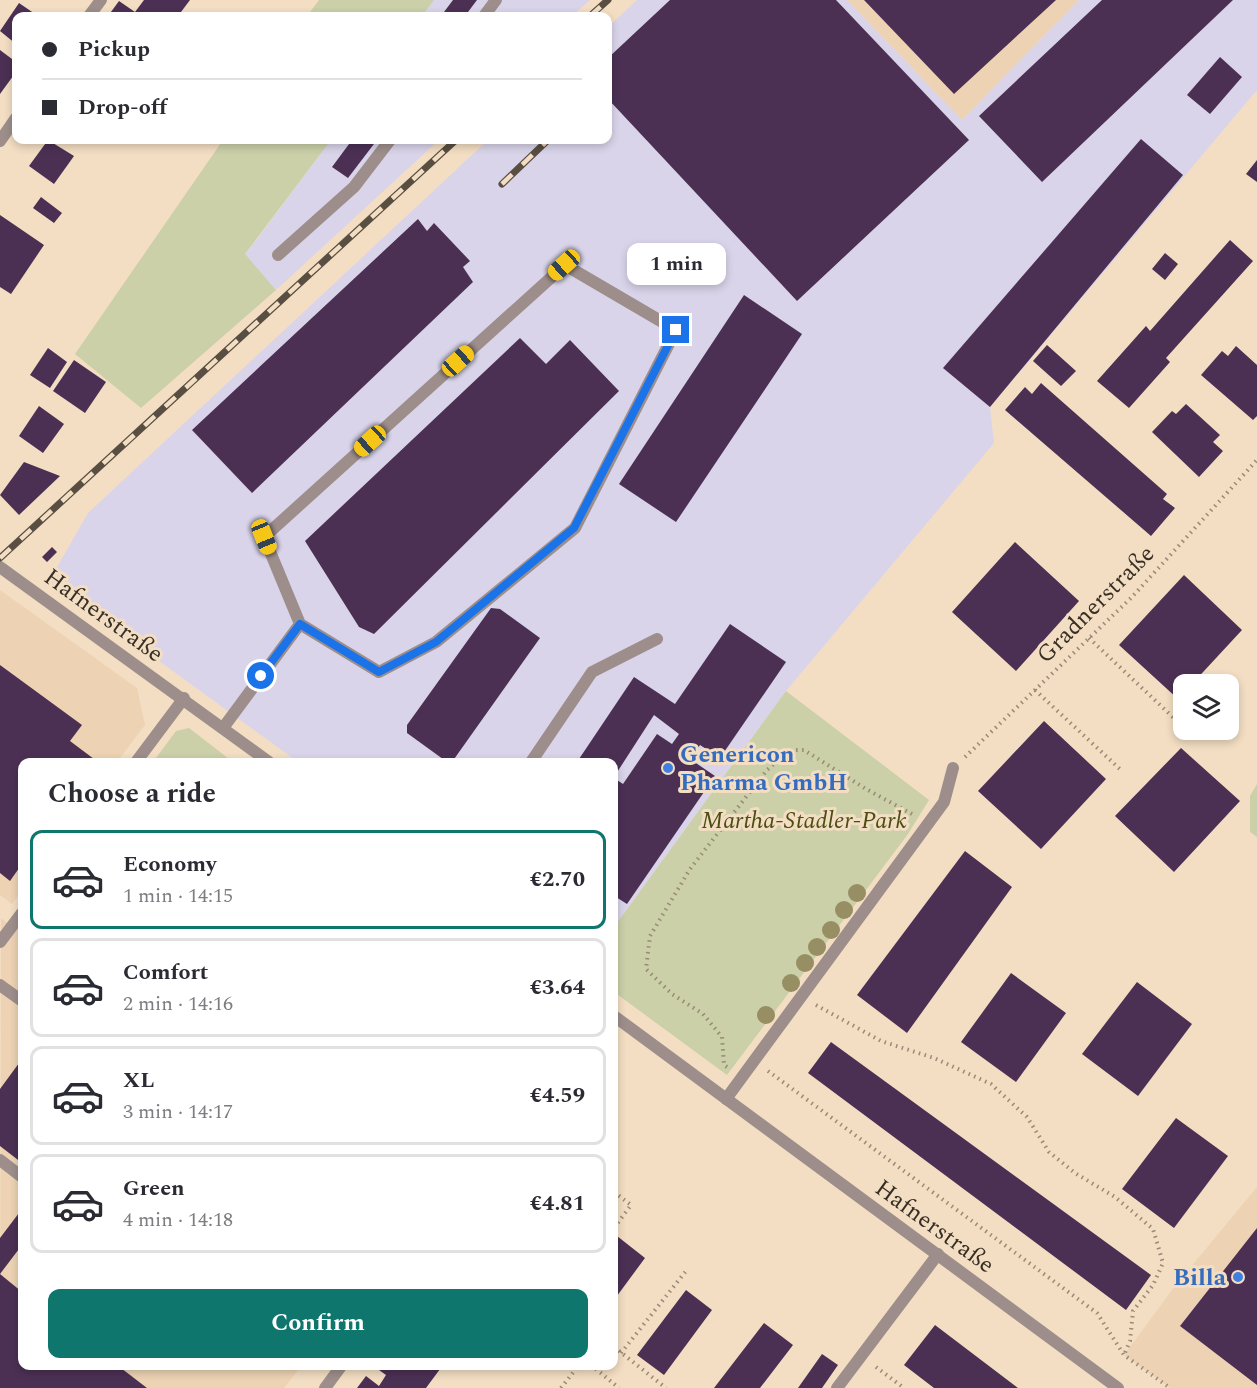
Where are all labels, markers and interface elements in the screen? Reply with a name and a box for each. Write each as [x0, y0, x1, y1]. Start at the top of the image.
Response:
text: Pickup [78, 33, 150, 66]
text: Drop-off [78, 91, 167, 124]
callout: 1 min [626, 243, 726, 285]
car [545, 246, 583, 284]
text: 1 min [650, 249, 703, 279]
route end [662, 316, 689, 343]
car [439, 342, 477, 380]
car [351, 422, 389, 460]
car [249, 517, 279, 557]
street label: Gradnerstraße [1028, 537, 1163, 672]
street label: Hafnerstraße [36, 560, 171, 672]
route start [247, 662, 274, 689]
map controls [1173, 674, 1239, 740]
button: layers [1173, 674, 1239, 740]
place label: Genericon Pharma GmbH [680, 737, 847, 801]
marker: Genericon Pharma GmbH [661, 761, 675, 775]
text: Choose a ride [48, 773, 216, 815]
park label: Martha-Stadler-Park [701, 803, 907, 839]
text: Economy [123, 848, 216, 881]
icon: car [51, 853, 105, 907]
text: €2.70 [530, 863, 585, 896]
text: 1 min · 14:15 [123, 881, 233, 911]
text: Comfort [123, 956, 208, 989]
icon: car [51, 961, 105, 1015]
text: €3.64 [530, 971, 585, 1004]
text: 2 min · 14:16 [123, 989, 233, 1019]
text: XL [123, 1064, 154, 1097]
icon: car [51, 1069, 105, 1123]
text: €4.59 [530, 1079, 585, 1112]
text: 3 min · 14:17 [123, 1097, 233, 1127]
street label: Hafnerstraße [867, 1171, 1002, 1283]
text: Green [123, 1172, 185, 1205]
icon: car [51, 1177, 105, 1231]
text: €4.81 [530, 1187, 585, 1220]
text: 4 min · 14:18 [123, 1205, 233, 1235]
place label: Billa [1173, 1260, 1227, 1296]
marker: Billa [1231, 1270, 1245, 1284]
button: Confirm [48, 1289, 588, 1358]

